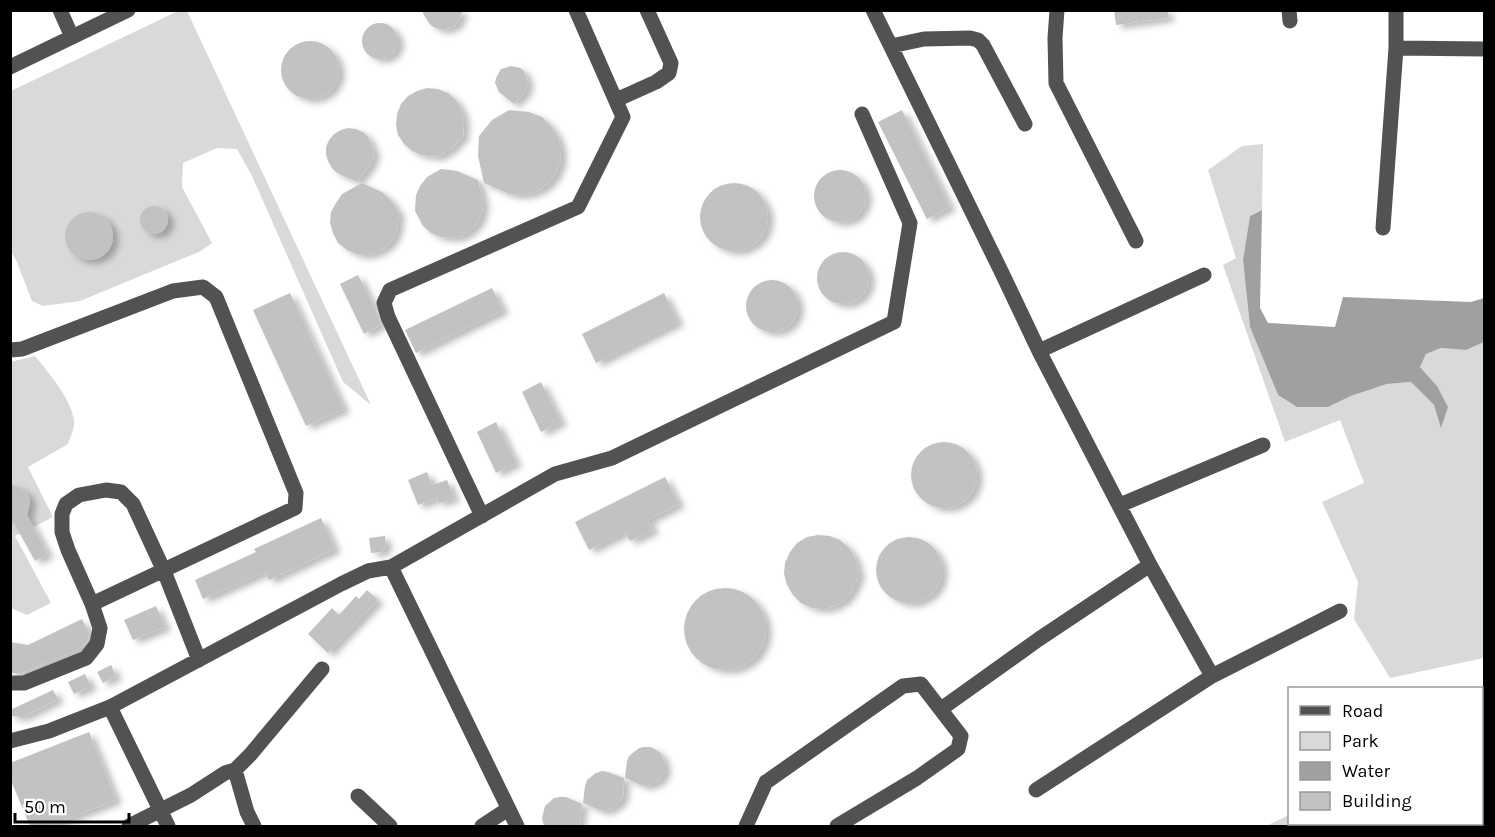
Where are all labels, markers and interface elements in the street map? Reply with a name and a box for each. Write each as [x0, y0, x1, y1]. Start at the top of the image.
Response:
legend [1288, 687, 1483, 825]
text: Road [1342, 700, 1383, 722]
text: Park [1342, 730, 1379, 752]
text: Water [1342, 760, 1390, 782]
scale bar [15, 786, 129, 824]
text: Building [1342, 790, 1412, 812]
text: 50 m [24, 796, 66, 818]

